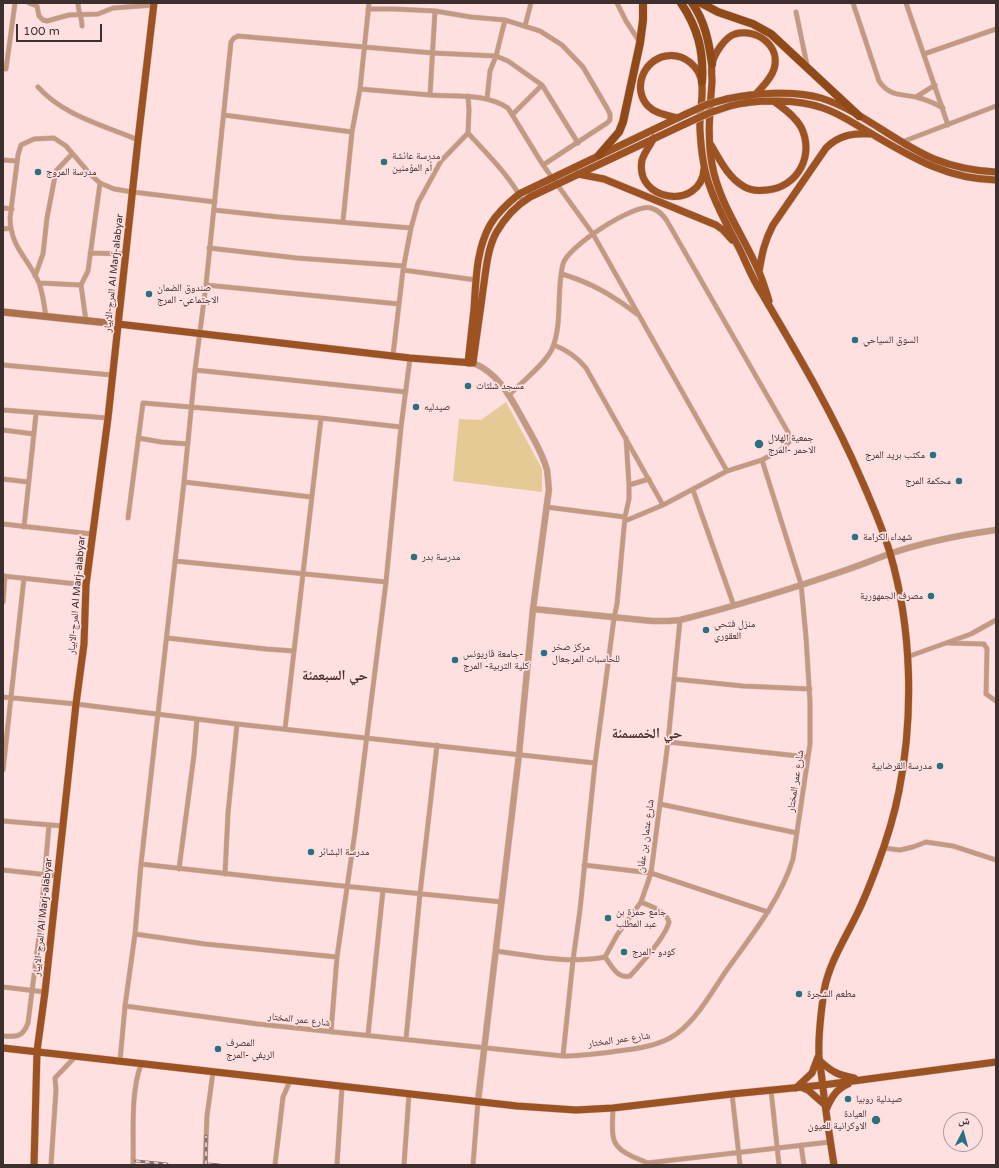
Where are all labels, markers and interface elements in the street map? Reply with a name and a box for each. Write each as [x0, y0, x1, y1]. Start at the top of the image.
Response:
scale bar [18, 16, 104, 42]
text: 100 m [23, 24, 60, 38]
place label: مدرسة عائشة أم المؤمنين [392, 150, 440, 174]
marker: مدرسة عائشة أم المؤمنين [379, 157, 389, 167]
place label: مدرسة المروج [46, 166, 97, 178]
marker: مدرسة المروج [33, 167, 43, 177]
street label: المرج-الابيار Al Marj-alabyar [102, 213, 126, 333]
place label: صندوق الضمان الاجتماعي- المرج [157, 282, 219, 306]
marker: صندوق الضمان الاجتماعي- المرج [144, 289, 154, 299]
place label: السوق السياحي [863, 334, 918, 346]
marker: السوق السياحي [850, 335, 860, 345]
place label: مسجد شلتات [476, 380, 524, 392]
marker: مسجد شلتات [463, 381, 473, 391]
place label: صيدليه [424, 401, 450, 413]
marker: صيدليه [411, 402, 421, 412]
place label: جمعية الهلال الاحمر -المرج [768, 432, 816, 456]
marker: جمعية الهلال الاحمر -المرج [753, 438, 765, 450]
place label: مكتب بريد المرج [865, 449, 925, 461]
marker: مكتب بريد المرج [928, 450, 938, 460]
place label: محكمة المرج [905, 475, 951, 487]
marker: محكمة المرج [954, 476, 964, 486]
place label: شهداء الكرامة [863, 531, 912, 543]
marker: شهداء الكرامة [850, 532, 860, 542]
street label: المرج-الابيار Al Marj-alabyar [66, 535, 88, 655]
place label: مدرسة بدر [422, 551, 460, 563]
marker: مدرسة بدر [409, 552, 419, 562]
place label: مصرف الجمهورية [860, 590, 923, 602]
marker: مصرف الجمهورية [926, 591, 936, 601]
place label: منزل فتحي العقوري [714, 618, 755, 642]
marker: منزل فتحي العقوري [701, 625, 711, 635]
place label: مركز صخر للحاسبات المرجعال [552, 641, 620, 664]
place label: جامعة قاريونس- كلية التربية- المرج [463, 648, 529, 672]
marker: مركز صخر للحاسبات المرجعال [539, 648, 549, 658]
marker: جامعة قاريونس- كلية التربية- المرج [450, 655, 460, 665]
district label: حي السبعمئة [302, 668, 368, 684]
district label: حي الخمسمئة [612, 726, 682, 742]
street label: شارع عمر المختار [785, 749, 807, 813]
place label: مدرسة القرضابية [871, 760, 932, 772]
marker: مدرسة القرضابية [935, 761, 945, 771]
street label: شارع عثمان بن عفّان [635, 799, 657, 873]
place label: مدرسة البشائر [319, 846, 369, 858]
marker: مدرسة البشائر [306, 847, 316, 857]
street label: المرج-الابيار Al Marj-alabyar [31, 857, 55, 977]
place label: جامع حمزة بن عبد المطلب [616, 906, 667, 930]
marker: جامع حمزة بن عبد المطلب [603, 913, 613, 923]
place label: كودو -المرج [632, 946, 675, 958]
marker: كودو -المرج [619, 947, 629, 957]
place label: مطعم الشجرة [807, 988, 856, 1000]
marker: مطعم الشجرة [794, 989, 804, 999]
street label: شارع عمر المختار [267, 1011, 331, 1029]
street label: شارع عمر المختار [587, 1030, 651, 1050]
place label: المصرف الريفي -المرج [226, 1037, 274, 1060]
marker: المصرف الريفي -المرج [213, 1044, 223, 1054]
place label: صيدلية روبيا [856, 1093, 902, 1105]
marker: صيدلية روبيا [843, 1094, 853, 1104]
place label: العيادة الاوكرانية للعيون [808, 1108, 867, 1132]
north arrow [943, 1112, 983, 1152]
text: ش [958, 1113, 971, 1128]
marker: العيادة الاوكرانية للعيون [870, 1114, 882, 1126]

